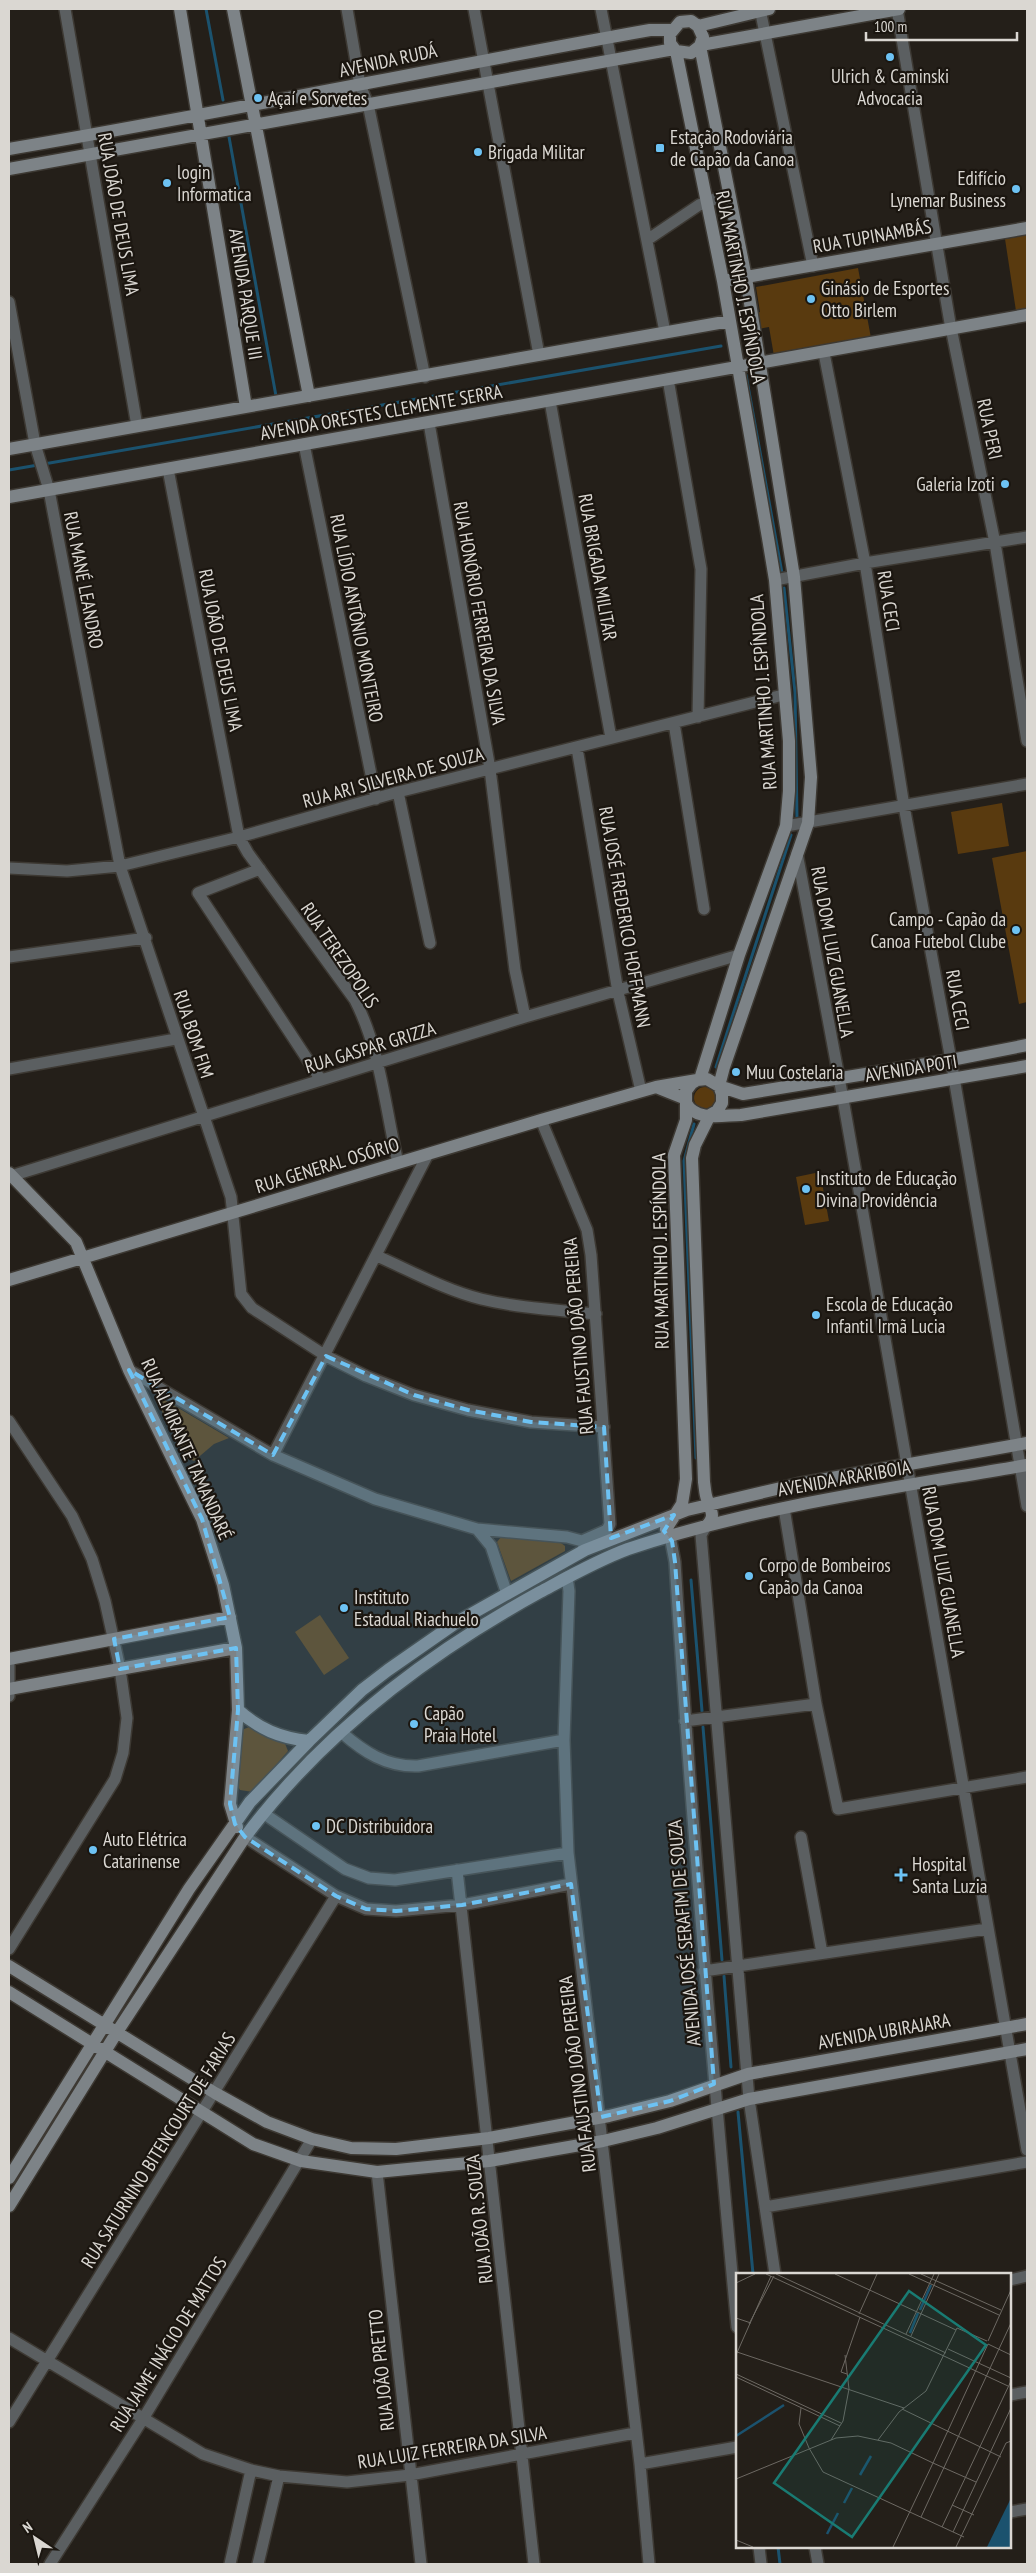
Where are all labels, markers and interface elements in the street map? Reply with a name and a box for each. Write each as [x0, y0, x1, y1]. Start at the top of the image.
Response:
scale bar [866, 10, 1017, 42]
text: 100 m [874, 17, 907, 36]
street label: AVENIDA RUDÁ [337, 38, 439, 82]
marker: Ulrich & Caminski Advocacia [884, 51, 896, 63]
place label: Ulrich & Caminski Advocacia [831, 64, 949, 110]
place label: Açaí e Sorvetes [268, 86, 367, 110]
marker: Açaí e Sorvetes [252, 92, 264, 104]
place label: Estação Rodoviária de Capão da Canoa [670, 125, 794, 171]
street label: RUA JOÃO DE DEUS LIMA [93, 131, 145, 297]
place label: Brigada Militar [488, 140, 586, 164]
marker: Estação Rodoviária de Capão da Canoa [654, 142, 666, 154]
marker: Brigada Militar [472, 146, 484, 158]
place label: login Informatica [177, 160, 252, 206]
place label: Edifício Lynemar Business [890, 166, 1006, 212]
marker: login Informatica [161, 177, 173, 189]
marker: Edifício Lynemar Business [1010, 183, 1022, 195]
street label: RUA MARTINHO J. ESPÍNDOLA [711, 188, 771, 386]
street label: RUA TUPINAMBÁS [811, 214, 933, 258]
street label: AVENIDA PARQUE III [224, 227, 268, 361]
place label: Ginásio de Esportes Otto Birlem [821, 276, 949, 322]
marker: Ginásio de Esportes Otto Birlem [805, 293, 817, 305]
street label: AVENIDA ORESTES CLEMENTE SERRA [258, 379, 504, 445]
street label: RUA PERI [972, 396, 1008, 462]
place label: Galeria Izoti [916, 472, 995, 496]
marker: Galeria Izoti [999, 478, 1011, 490]
street label: RUA BRIGADA MILITAR [573, 492, 623, 642]
street label: RUA HONÓRIO FERREIRA DA SILVA [449, 499, 511, 727]
street label: RUA MANÉ LEANDRO [59, 509, 109, 651]
street label: RUA LÍDIO ANTÔNIO MONTEIRO [325, 512, 389, 724]
street label: RUA JOÃO DE DEUS LIMA [193, 567, 249, 733]
street label: RUA CECI [872, 569, 906, 633]
street label: RUA MARTINHO J. ESPÍNDOLA [744, 593, 782, 791]
street label: RUA ARI SILVEIRA DE SOUZA [300, 741, 486, 813]
street label: RUA JOSÉ FREDERICO HOFFMANN [594, 805, 656, 1029]
street label: RUA DOM LUIZ GUANELLA [806, 865, 860, 1039]
street label: RUA TEREZOPOLIS [296, 898, 384, 1012]
place label: Campo - Capão da Canoa Futebol Clube [870, 907, 1006, 953]
marker: Campo - Capão da Canoa Futebol Clube [1010, 924, 1022, 936]
street label: RUA CECI [941, 968, 975, 1032]
street label: RUA BOM FIM [168, 987, 220, 1081]
street label: RUA GASPAR GRIZZA [302, 1016, 438, 1078]
street label: AVENIDA POTI [863, 1049, 959, 1087]
place label: Muu Costelaria [746, 1060, 843, 1084]
marker: Muu Costelaria [730, 1066, 742, 1078]
street label: RUA GENERAL OSÓRIO [252, 1132, 402, 1198]
street label: RUA MARTINHO J. ESPÍNDOLA [646, 1153, 674, 1349]
place label: Instituto de Educação Divina Providência [816, 1166, 957, 1212]
marker: Instituto de Educação Divina Providência [800, 1183, 812, 1195]
street label: RUA FAUSTINO JOÃO PEREIRA [557, 1237, 599, 1435]
place label: Escola de Educação Infantil Irmã Lucia [826, 1292, 953, 1338]
marker: Escola de Educação Infantil Irmã Lucia [810, 1309, 822, 1321]
street label: RUA ALMIRANTE TAMANDARÉ [136, 1355, 238, 1543]
street label: AVENIDA ARARIBOIA [776, 1455, 912, 1501]
street label: RUA DOM LUIZ GUANELLA [917, 1485, 971, 1659]
place label: Corpo de Bombeiros Capão da Canoa [759, 1553, 891, 1599]
marker: Corpo de Bombeiros Capão da Canoa [743, 1570, 755, 1582]
place label: Instituto Estadual Riachuelo [354, 1585, 479, 1631]
marker: Instituto Estadual Riachuelo [338, 1602, 350, 1614]
place label: Capão Praia Hotel [424, 1701, 497, 1747]
marker: Capão Praia Hotel [408, 1718, 420, 1730]
place label: DC Distribuidora [326, 1814, 433, 1838]
street label: AVENIDA JOSÉ SERAFIM DE SOUZA [662, 1819, 706, 2047]
marker: DC Distribuidora [310, 1820, 322, 1832]
place label: Auto Elétrica Catarinense [103, 1827, 187, 1873]
marker: Auto Elétrica Catarinense [87, 1844, 99, 1856]
place label: Hospital Santa Luzia [912, 1852, 987, 1898]
marker: Hospital Santa Luzia [894, 1868, 908, 1882]
street label: RUA FAUSTINO JOÃO PEREIRA [553, 1974, 601, 2174]
street label: AVENIDA UBIRAJARA [816, 2008, 952, 2054]
street label: RUA SATURNINO BITENCOURT DE FARIAS [75, 2028, 241, 2272]
street label: RUA JOÃO R. SOUZA [460, 2153, 498, 2285]
street label: RUA JAIME INÁCIO DE MATTOS [104, 2252, 232, 2436]
inset map [736, 2273, 1011, 2548]
street label: RUA JOÃO PRETTO [363, 2308, 399, 2432]
street label: RUA LUIZ FERREIRA DA SILVA [356, 2420, 548, 2474]
north arrow [10, 2513, 60, 2563]
text: N [19, 2518, 36, 2537]

